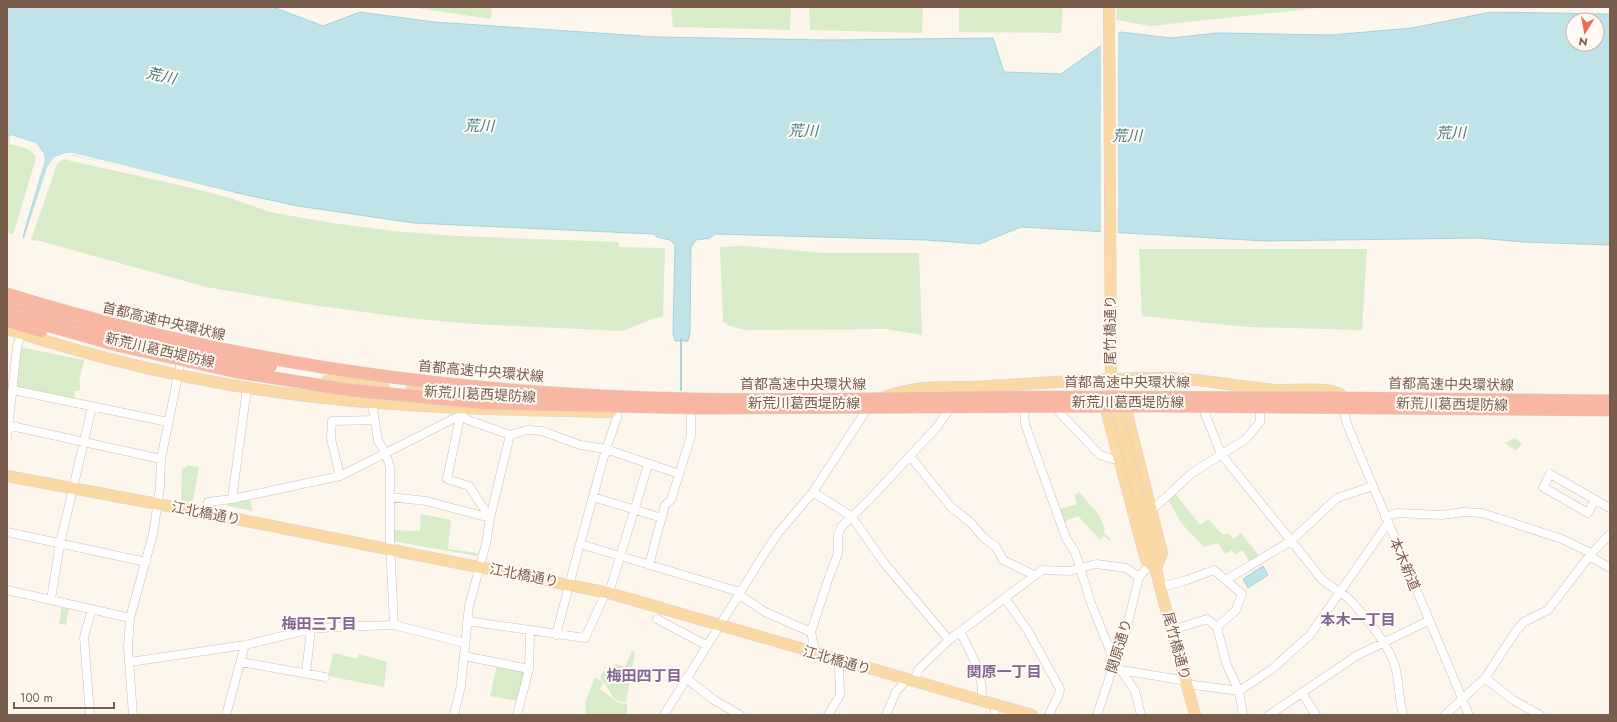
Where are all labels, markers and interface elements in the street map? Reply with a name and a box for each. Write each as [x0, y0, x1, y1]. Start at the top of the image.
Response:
north arrow [1565, 12, 1605, 52]
text: N [1577, 33, 1589, 51]
water label: 荒川 [144, 62, 180, 91]
water label: 荒川 [464, 115, 496, 137]
water label: 荒川 [788, 120, 820, 142]
water label: 荒川 [1436, 122, 1468, 144]
water label: 荒川 [1112, 125, 1144, 147]
street label: 尾竹橋通り [1100, 295, 1120, 365]
street label: 首都高速中央環状線 [100, 297, 228, 345]
street label: 新荒川葛西堤防線 [103, 328, 217, 372]
street label: 首都高速中央環状線 [417, 356, 545, 386]
street label: 首都高速中央環状線 [1064, 372, 1190, 392]
street label: 首都高速中央環状線 [1388, 373, 1514, 395]
street label: 首都高速中央環状線 [740, 374, 866, 394]
street label: 新荒川葛西堤防線 [424, 381, 536, 407]
street label: 新荒川葛西堤防線 [1072, 392, 1184, 412]
street label: 新荒川葛西堤防線 [748, 393, 860, 413]
street label: 新荒川葛西堤防線 [1396, 393, 1508, 415]
street label: 江北橋通り [170, 497, 242, 529]
street label: 本木新道 [1385, 534, 1425, 594]
street label: 江北橋通り [488, 559, 560, 591]
district label: 本木一丁目 [1320, 609, 1396, 631]
street label: 尾竹橋通り [1158, 610, 1196, 682]
district label: 梅田三丁目 [281, 613, 357, 635]
street label: 関原通り [1101, 616, 1137, 676]
street label: 江北橋通り [801, 641, 873, 679]
district label: 関原一丁目 [966, 661, 1042, 683]
district label: 梅田四丁目 [606, 665, 682, 687]
scale bar [14, 684, 114, 710]
text: 100 m [20, 689, 53, 707]

